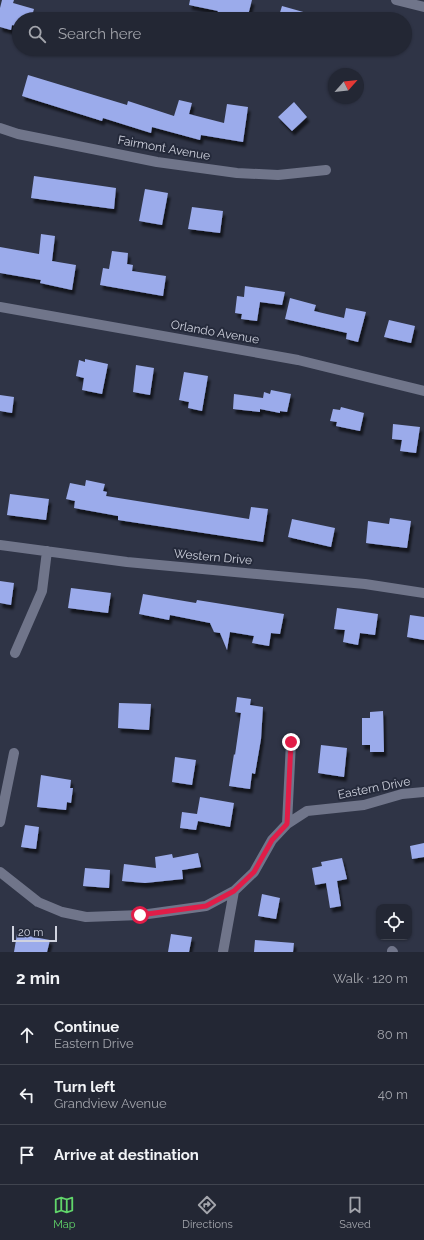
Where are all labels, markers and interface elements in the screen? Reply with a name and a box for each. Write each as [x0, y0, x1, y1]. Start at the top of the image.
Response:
search box [12, 12, 412, 56]
icon: search [26, 23, 48, 45]
text: Search here [58, 25, 141, 43]
north arrow [328, 68, 364, 104]
street label: Fairmont Avenue [117, 133, 211, 163]
street label: Orlando Avenue [170, 317, 260, 347]
street label: Western Drive [173, 547, 253, 567]
route end [282, 733, 300, 751]
street label: Eastern Drive [337, 774, 411, 802]
map controls [376, 904, 412, 940]
button: locate [376, 904, 412, 940]
route start [131, 906, 149, 924]
scale bar [12, 924, 57, 943]
text: 20 m [18, 926, 43, 939]
text: 2 min [16, 968, 60, 988]
text: Walk · 120 m [333, 971, 408, 986]
text: Continue [54, 1018, 119, 1036]
icon: ahead [16, 1024, 38, 1046]
text: 80 m [377, 1027, 408, 1042]
text: Eastern Drive [54, 1036, 134, 1051]
text: Turn left [54, 1078, 115, 1096]
icon: left [16, 1084, 38, 1106]
text: 40 m [378, 1087, 408, 1102]
text: Grandview Avenue [54, 1096, 167, 1111]
icon: arrive [16, 1144, 38, 1166]
text: Arrive at destination [54, 1146, 199, 1164]
tab: Map [53, 1194, 76, 1231]
tab: Directions [182, 1194, 233, 1231]
tab: Saved [339, 1194, 371, 1231]

